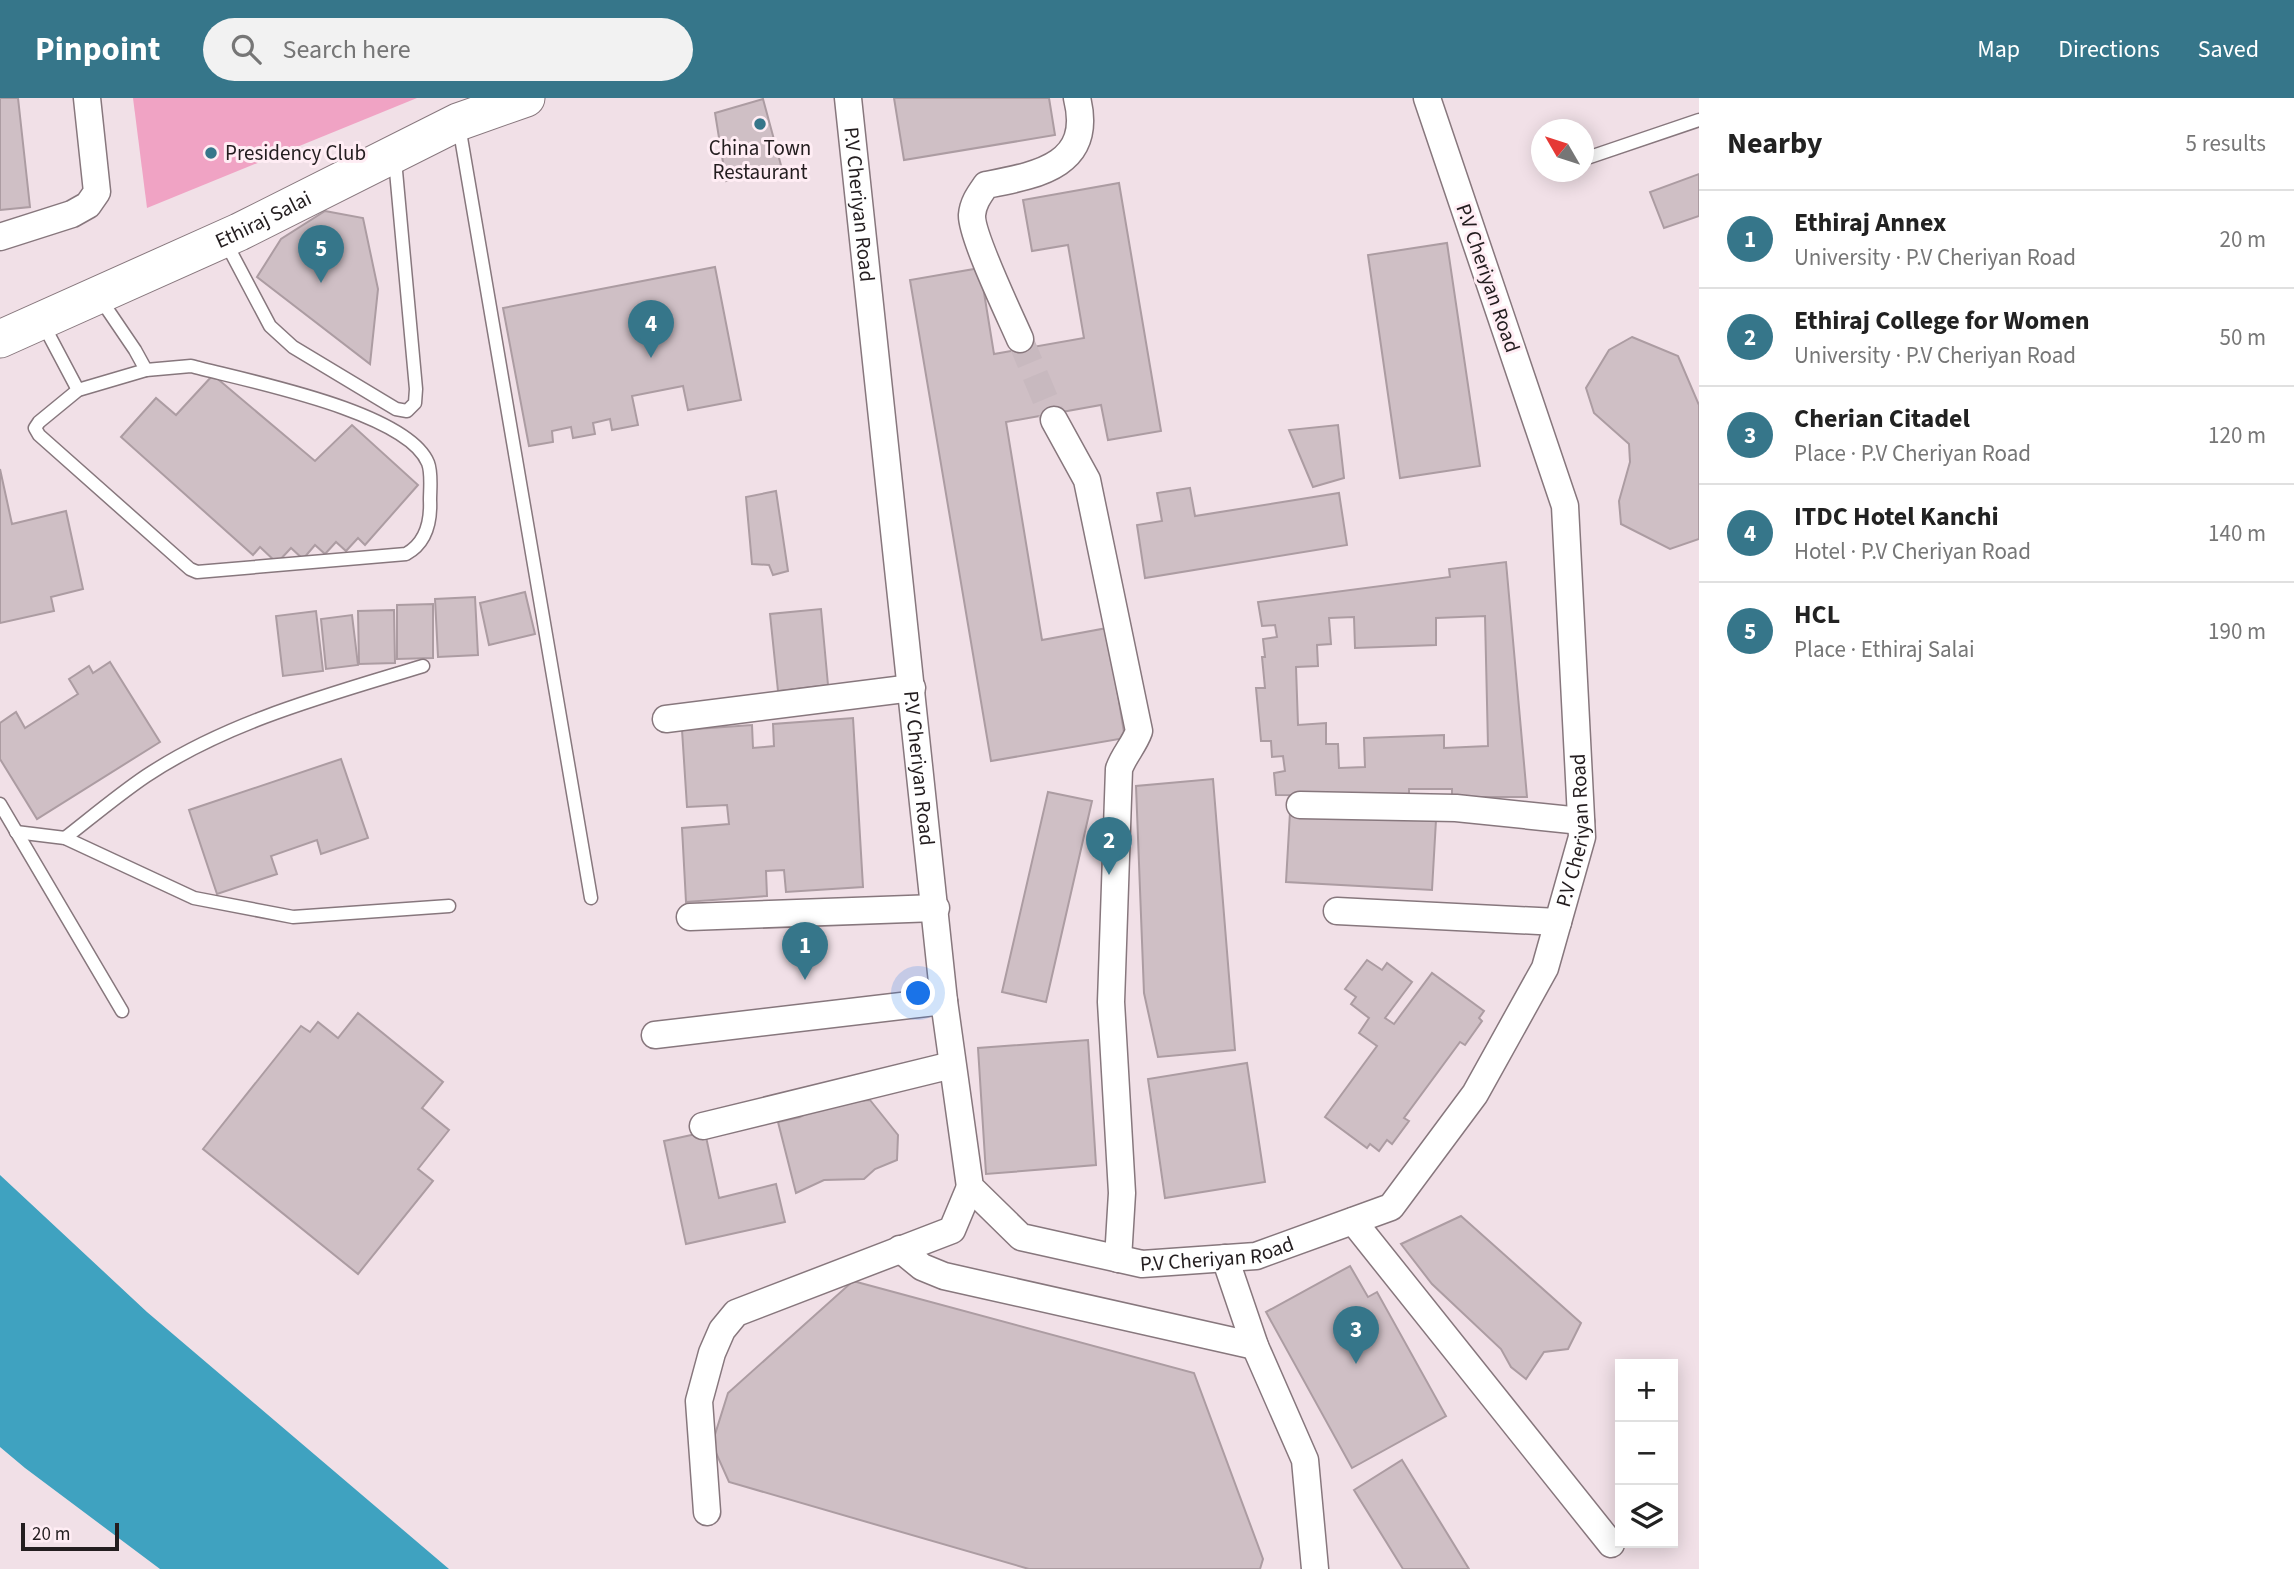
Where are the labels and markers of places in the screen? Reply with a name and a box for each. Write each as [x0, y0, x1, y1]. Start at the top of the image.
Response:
marker: China Town Restaurant [752, 116, 768, 132]
place label: China Town Restaurant [709, 133, 811, 187]
place label: Presidency Club [225, 138, 366, 168]
marker: Presidency Club [203, 145, 219, 161]
pin: 5 [298, 225, 344, 283]
pin: 4 [628, 300, 674, 358]
pin: 2 [1086, 817, 1132, 875]
pin: 1 [782, 922, 828, 980]
pin: 3 [1333, 1306, 1379, 1364]

